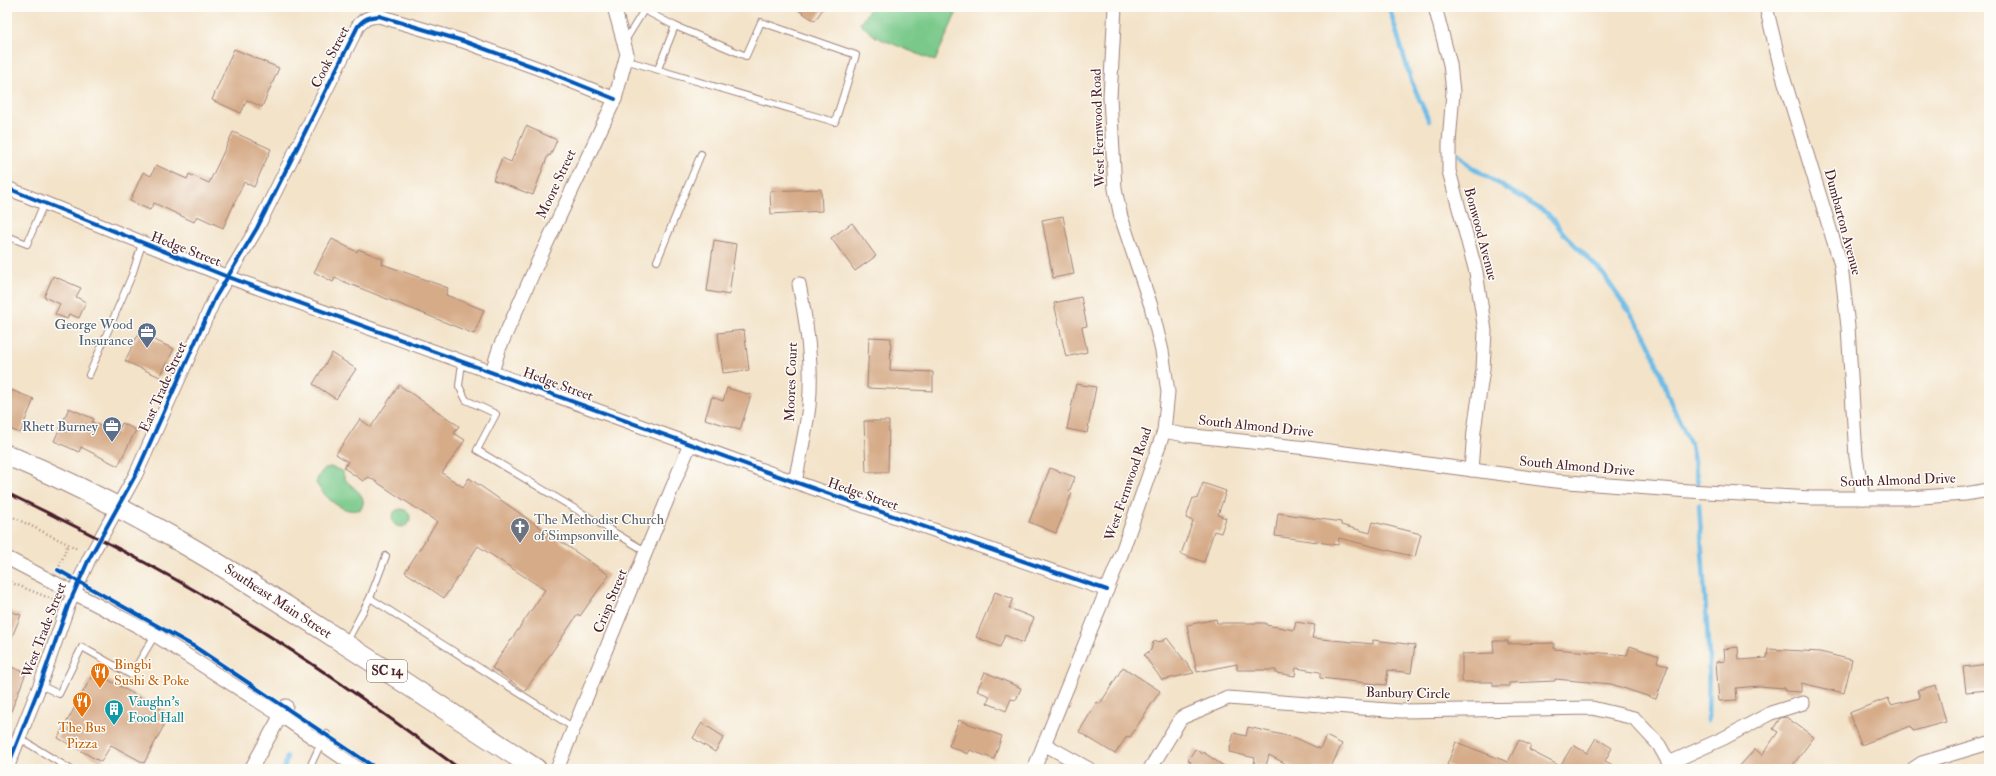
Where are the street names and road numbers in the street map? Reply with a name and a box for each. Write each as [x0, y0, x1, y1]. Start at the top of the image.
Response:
street label: Cook Street [307, 23, 353, 91]
street label: West Fernwood Road [1087, 68, 1109, 189]
street label: Moore Street [533, 146, 580, 221]
street label: Dumbarton Avenue [1821, 167, 1865, 277]
street label: Bonwood Avenue [1460, 186, 1502, 282]
street label: Hedge Street [149, 228, 224, 270]
street label: East Trade Street [135, 339, 191, 435]
street label: Moores Court [781, 342, 801, 422]
street label: Hedge Street [521, 363, 596, 405]
street label: South Almond Drive [1198, 412, 1315, 441]
street label: West Fernwood Road [1100, 425, 1155, 544]
street label: South Almond Drive [1519, 452, 1635, 480]
street label: South Almond Drive [1840, 469, 1956, 491]
street label: Hedge Street [825, 474, 901, 514]
street label: Southeast Main Street [221, 560, 335, 642]
street label: Crisp Street [589, 566, 632, 636]
street label: West Trade Street [18, 580, 70, 681]
road number: SC 14 [367, 660, 407, 682]
street label: Banbury Circle [1366, 684, 1451, 703]

